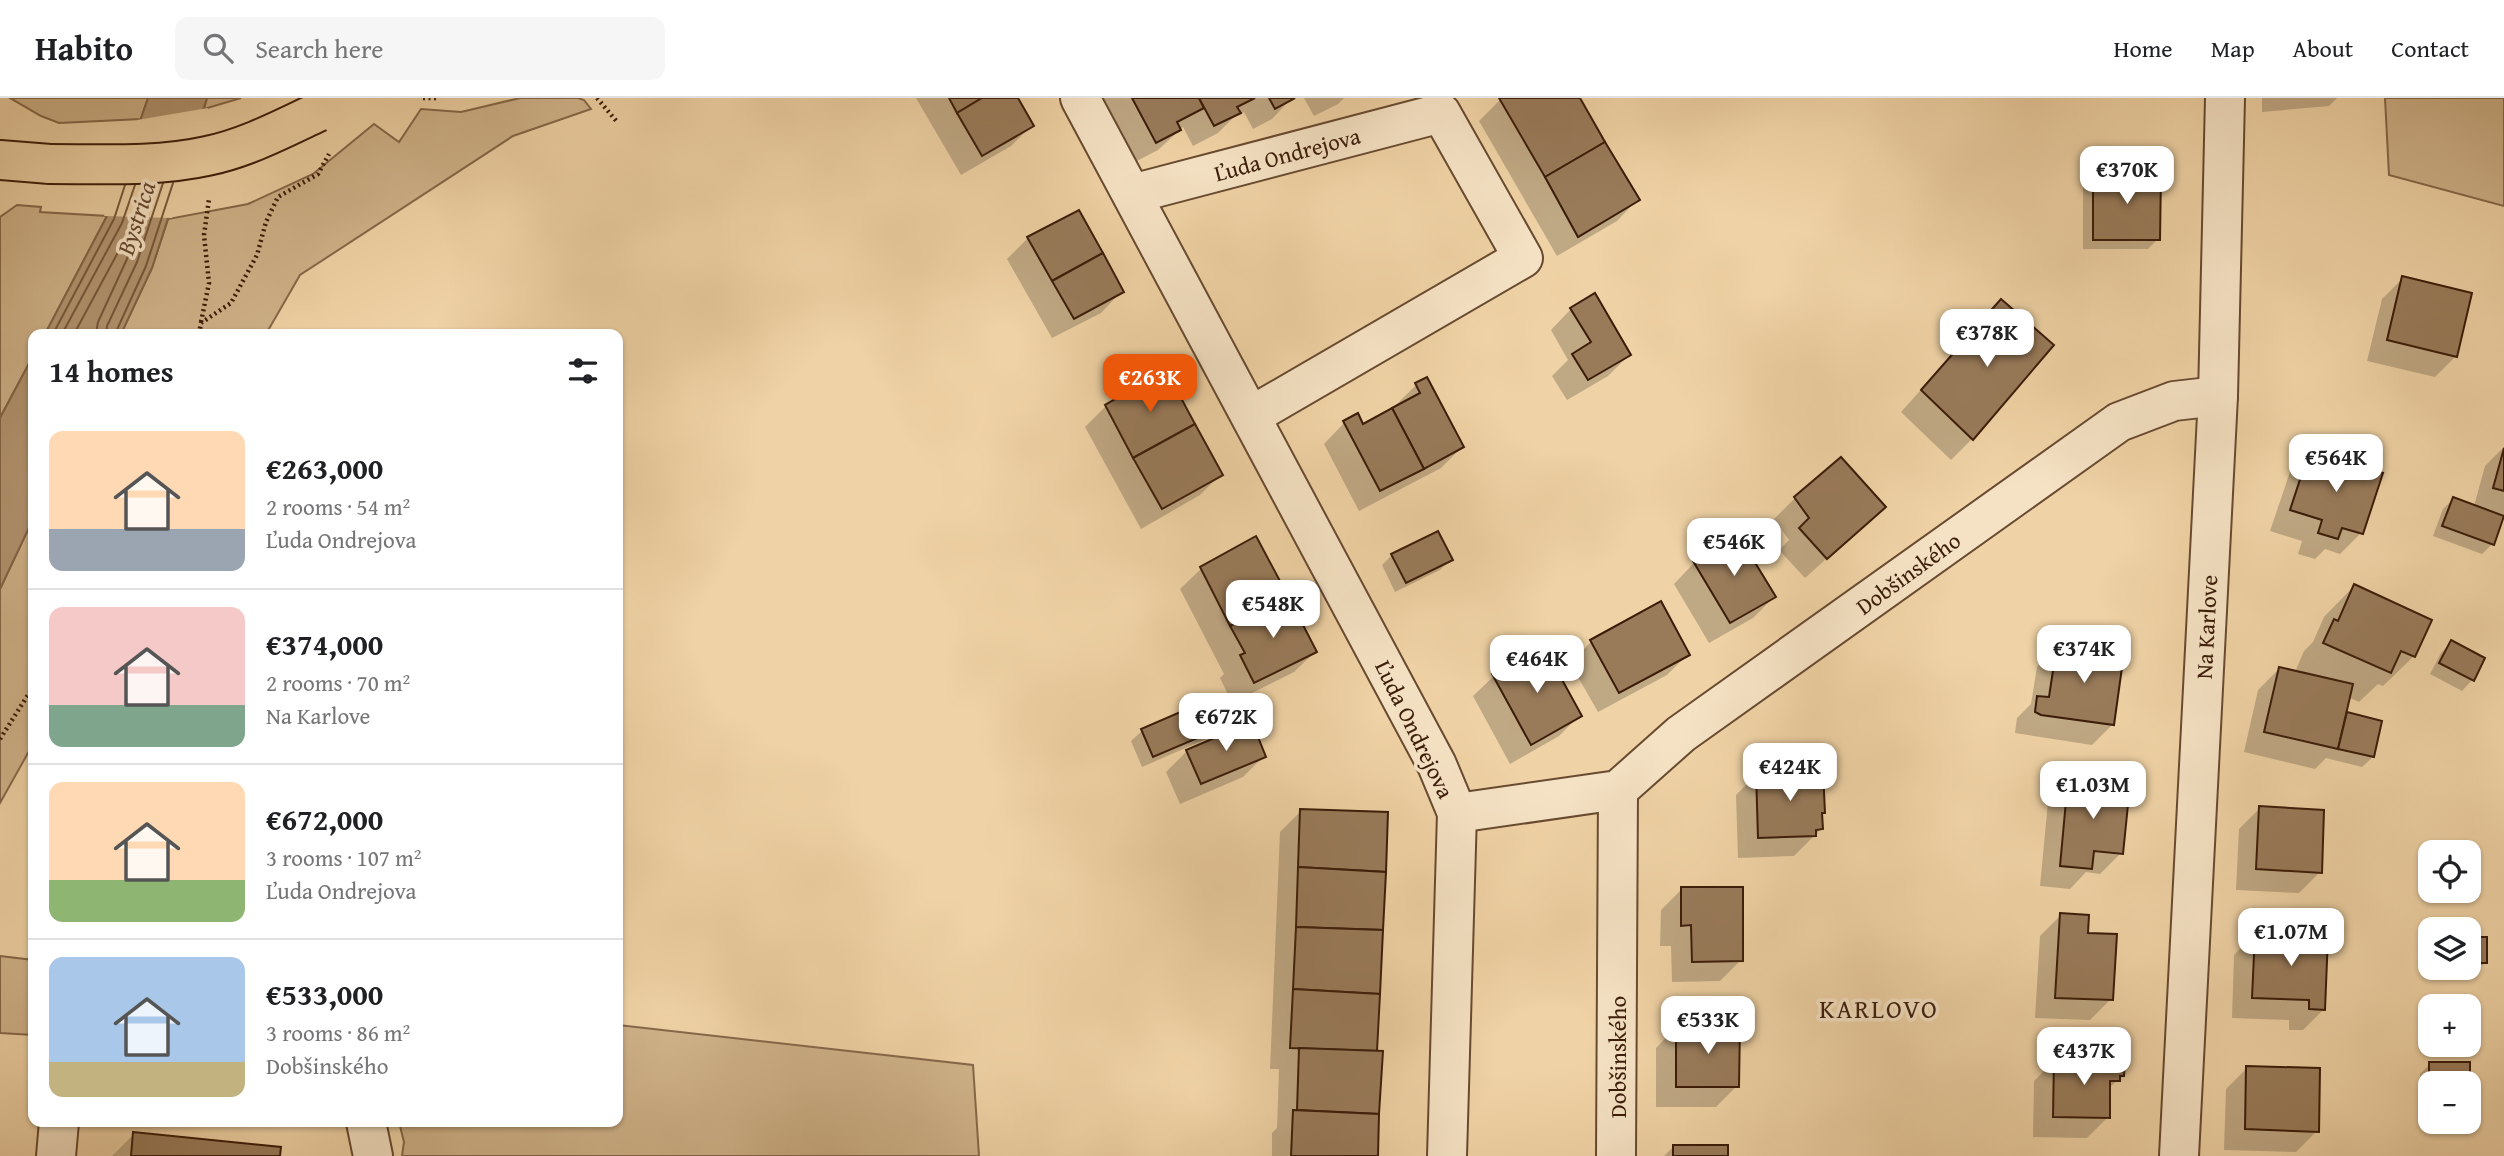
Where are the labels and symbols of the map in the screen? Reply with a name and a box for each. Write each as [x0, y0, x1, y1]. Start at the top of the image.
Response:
street label: Ľuda Ondrejova [1210, 119, 1364, 189]
pin: €370K [2078, 146, 2176, 206]
water label: Bystrica [107, 177, 164, 260]
pin: €378K [1938, 310, 2036, 369]
pin: €263K [1101, 354, 1199, 414]
pin: €564K [2287, 434, 2385, 494]
pin: €546K [1685, 518, 1783, 578]
street label: Dobšinského [1849, 524, 1967, 622]
street label: Na Karlove [2187, 574, 2225, 680]
pin: €548K [1224, 580, 1322, 640]
pin: €374K [2035, 626, 2133, 685]
pin: €464K [1488, 636, 1586, 695]
street label: Ľuda Ondrejova [1367, 654, 1463, 804]
pin: €672K [1177, 694, 1275, 753]
pin: €424K [1741, 744, 1839, 803]
pin: €1.03M [2036, 762, 2150, 821]
pin: €1.07M [2234, 908, 2348, 968]
district label: KARLOVO [1819, 989, 1939, 1028]
street label: Dobšinského [1601, 996, 1634, 1118]
pin: €533K [1659, 996, 1757, 1056]
pin: €437K [2035, 1028, 2133, 1087]

